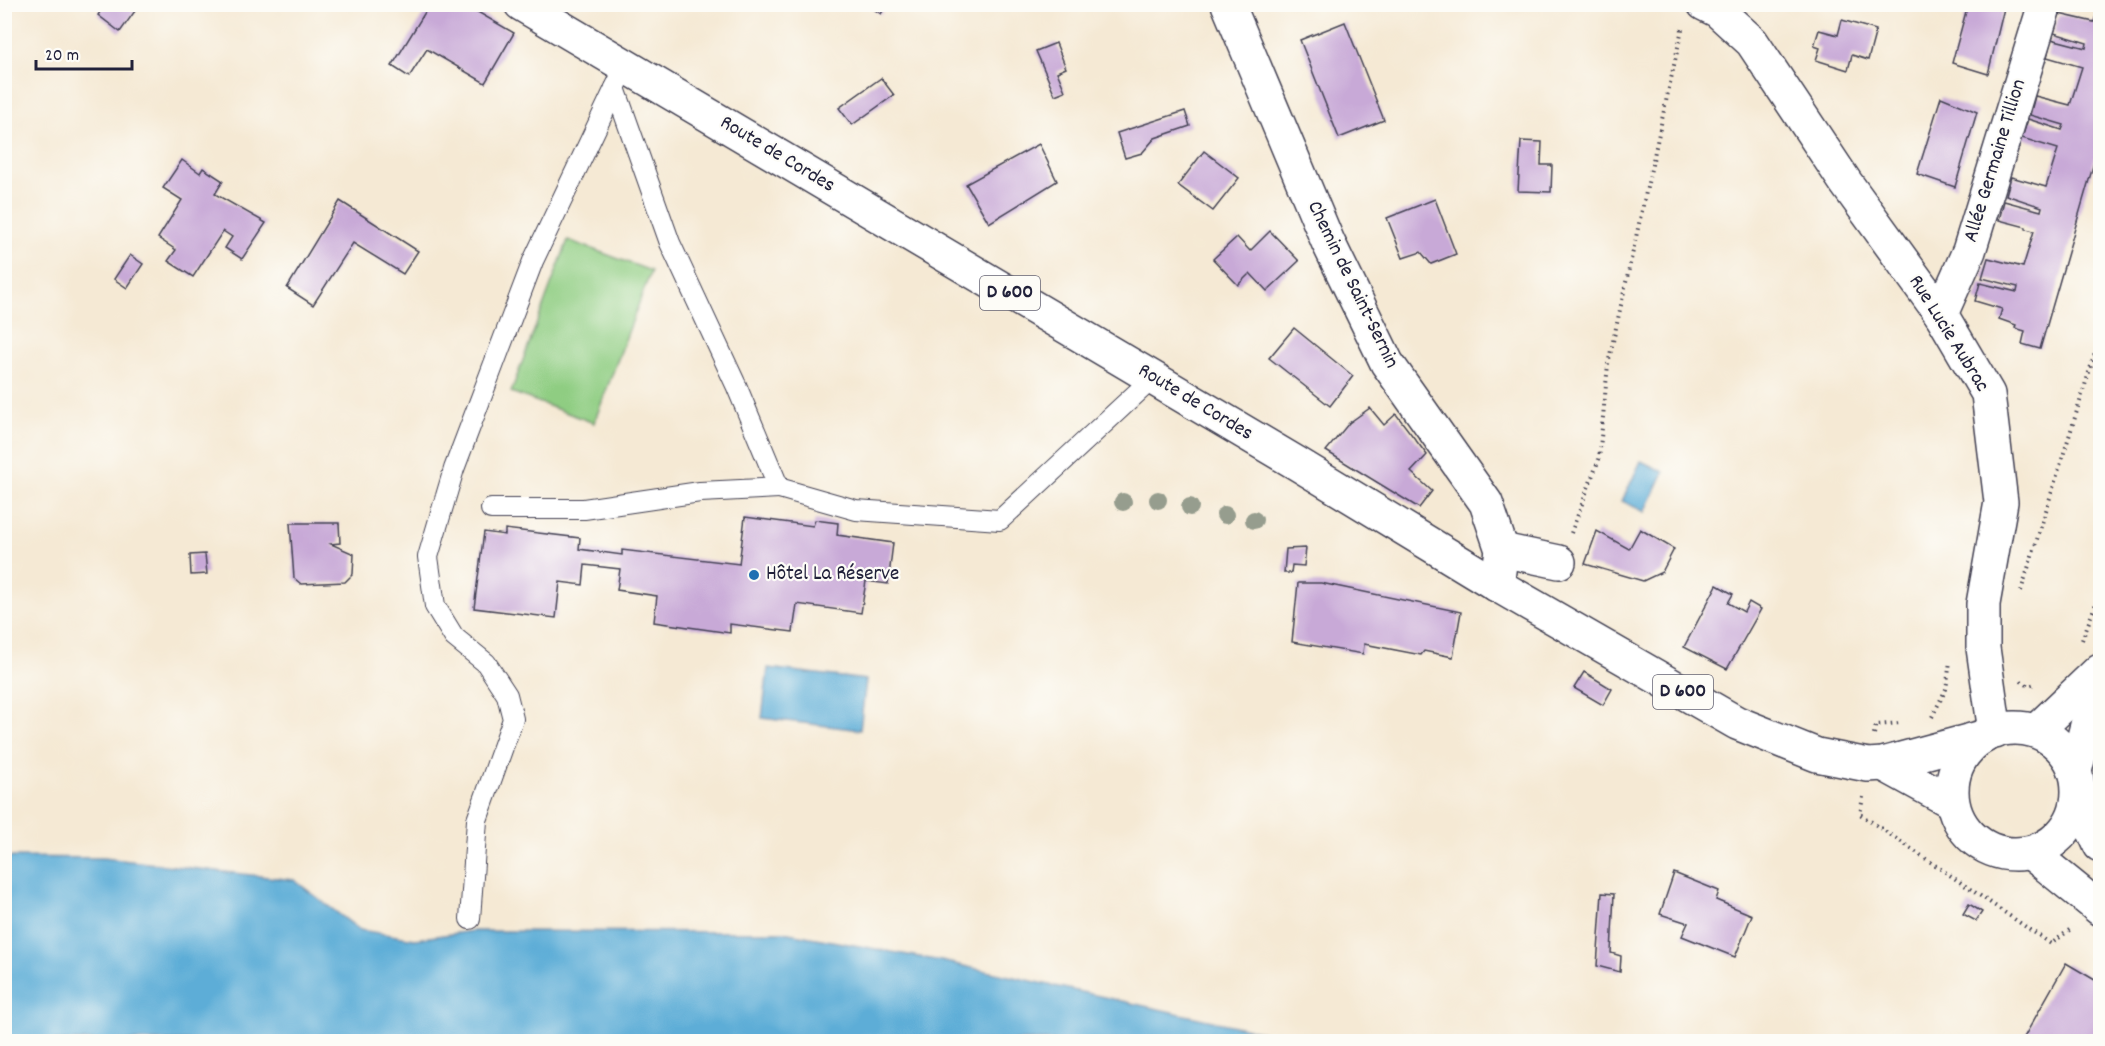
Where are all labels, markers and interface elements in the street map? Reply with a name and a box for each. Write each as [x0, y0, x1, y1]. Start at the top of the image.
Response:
scale bar [36, 33, 132, 71]
text: 20 m [45, 44, 79, 69]
street label: Allée Germaine Tillion [1957, 76, 2035, 246]
street label: Route de Cordes [714, 109, 840, 201]
street label: Chemin de Saint-Sernin [1298, 196, 1406, 374]
street label: Rue Lucie Aubrac [1900, 270, 1996, 398]
road number: D 600 [980, 276, 1040, 310]
street label: Route de Cordes [1132, 357, 1258, 449]
place label: Hôtel La Réserve [766, 560, 899, 590]
marker: Hôtel La Réserve [747, 568, 761, 582]
road number: D 600 [1653, 675, 1713, 709]

